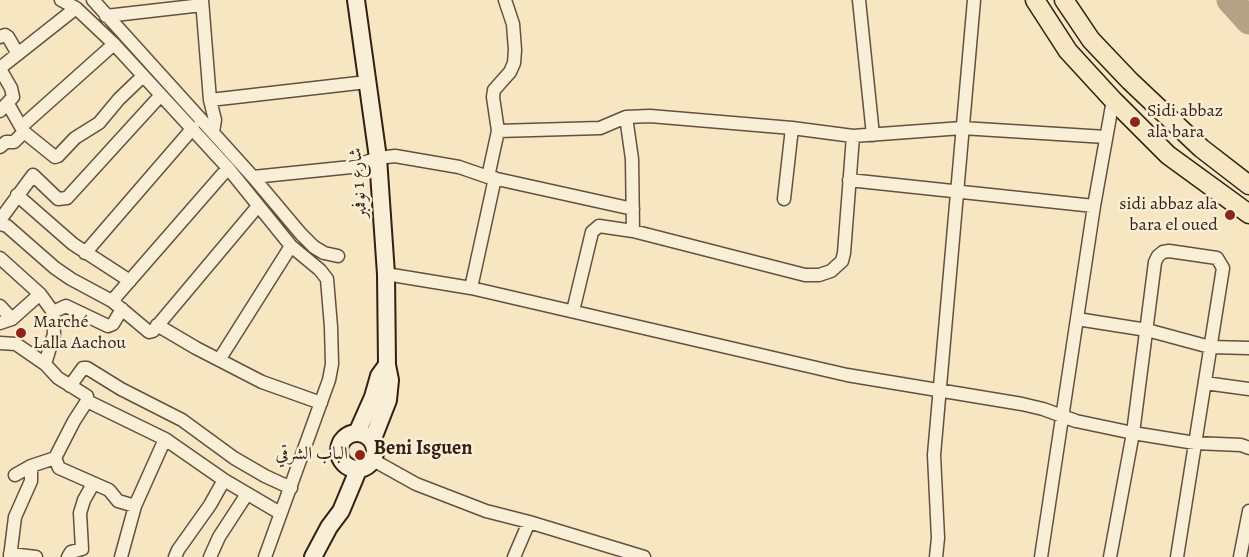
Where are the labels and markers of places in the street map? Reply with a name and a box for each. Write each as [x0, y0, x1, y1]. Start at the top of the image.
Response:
place label: Sidi abbaz ala bara [1147, 101, 1223, 144]
marker: Sidi abbaz ala bara [1128, 115, 1142, 129]
place label: sidi abbaz ala bara el oued [1119, 194, 1218, 236]
marker: sidi abbaz ala bara el oued [1223, 208, 1237, 222]
place label: Marché Lalla Aachou [33, 312, 126, 354]
marker: Marché Lalla Aachou [14, 326, 28, 340]
place label: الباب الشرقي [276, 444, 348, 466]
marker: الباب الشرقي [353, 448, 367, 462]

